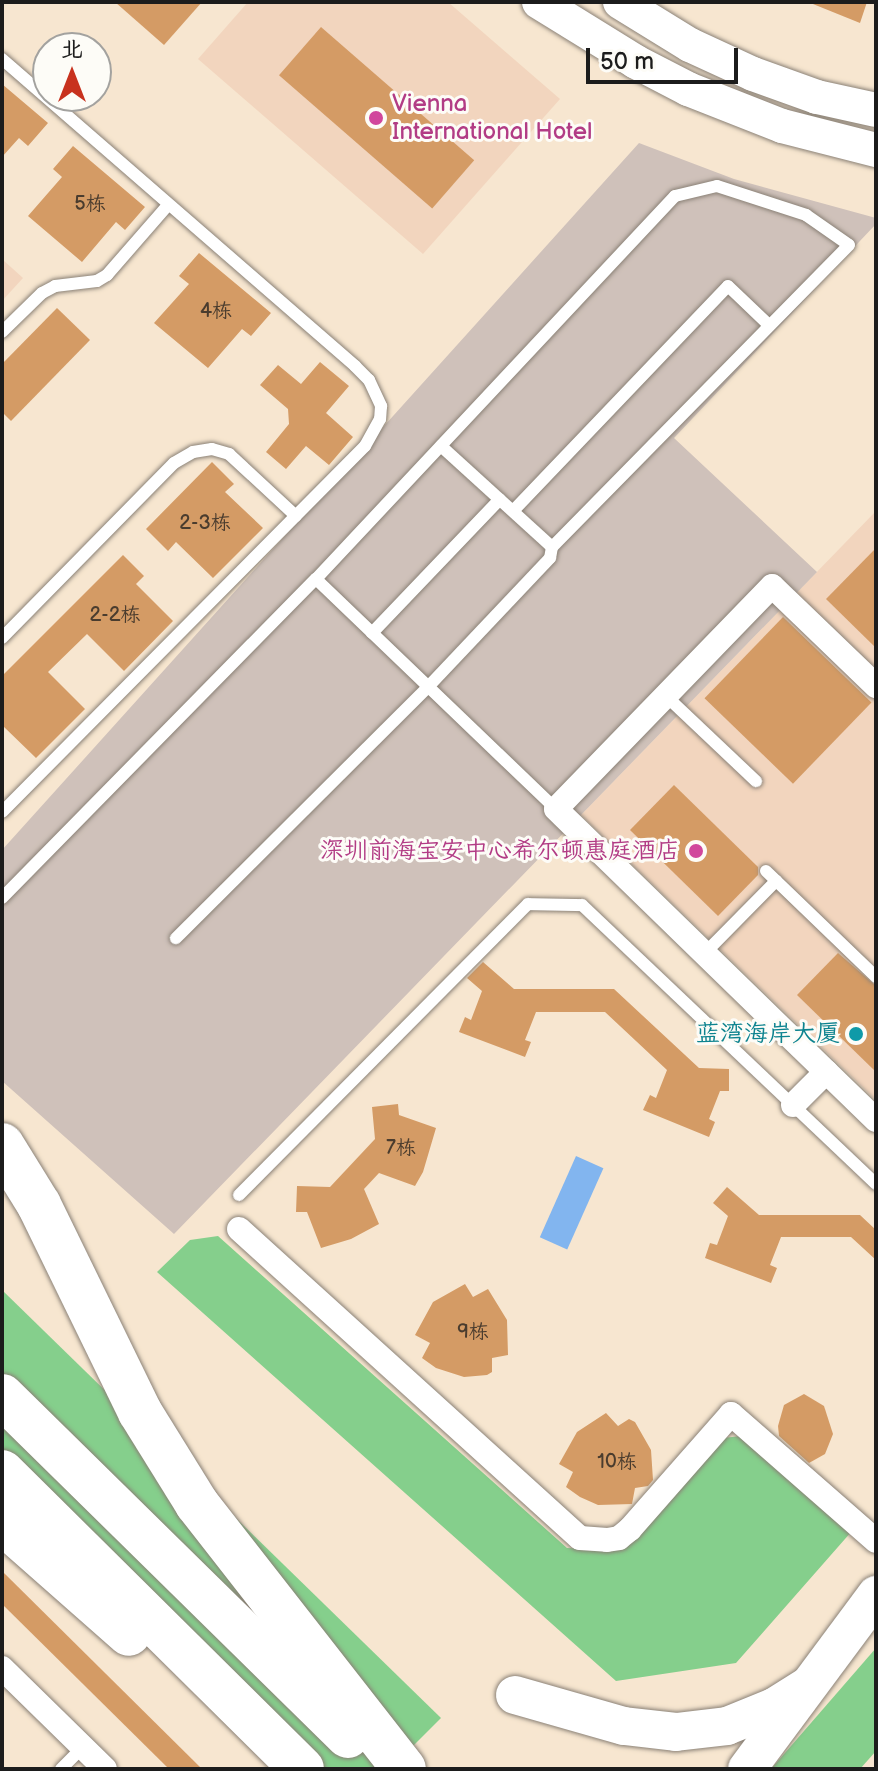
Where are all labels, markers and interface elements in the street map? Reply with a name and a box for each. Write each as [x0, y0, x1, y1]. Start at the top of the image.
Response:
north arrow [32, 32, 112, 112]
scale bar [590, 32, 742, 82]
text: 北 [61, 36, 83, 63]
text: 50 m [600, 47, 654, 76]
place label: Vienna International Hotel [392, 90, 592, 146]
marker: Vienna International Hotel [367, 109, 385, 127]
house number: 5栋 [74, 192, 106, 216]
house number: 4栋 [200, 299, 232, 323]
house number: 2-3栋 [179, 511, 231, 535]
house number: 2-2栋 [90, 603, 140, 627]
place label: 深圳前海宝安中心希尔顿惠庭酒店 [320, 837, 680, 865]
marker: 深圳前海宝安中心希尔顿惠庭酒店 [687, 842, 705, 860]
place label: 蓝湾海岸大厦 [696, 1020, 840, 1048]
marker: 蓝湾海岸大厦 [847, 1025, 865, 1043]
house number: 7栋 [386, 1136, 416, 1160]
house number: 9栋 [457, 1320, 489, 1344]
house number: 10栋 [597, 1450, 637, 1474]

